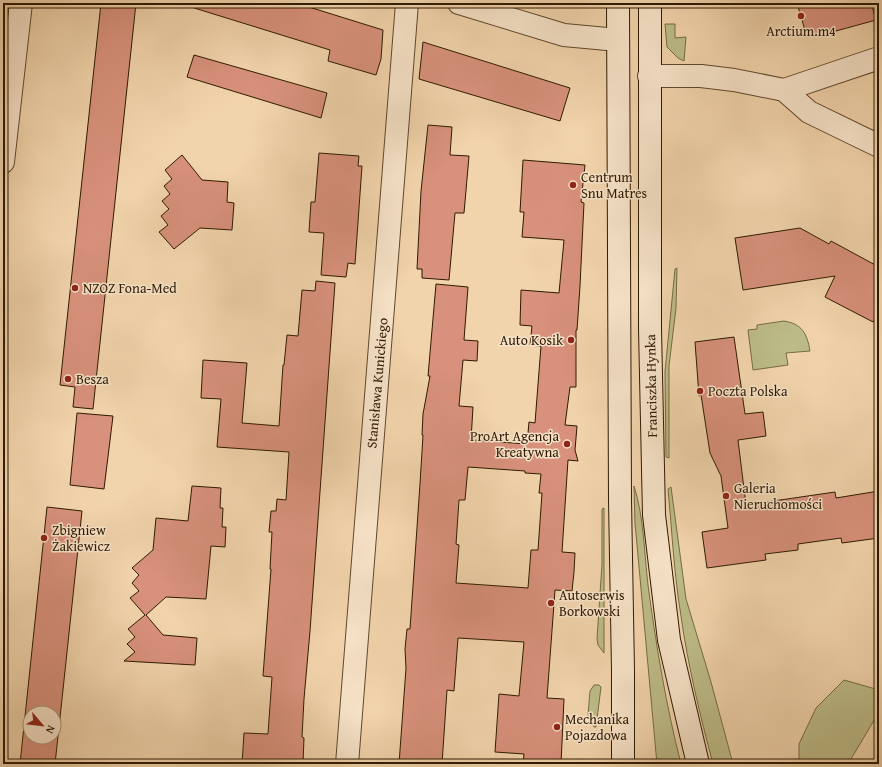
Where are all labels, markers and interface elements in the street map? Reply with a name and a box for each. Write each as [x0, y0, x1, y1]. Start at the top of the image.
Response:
marker: Arctium.m4 [796, 11, 806, 21]
place label: Arctium.m4 [766, 21, 836, 41]
place label: Centrum Snu Matres [581, 167, 647, 203]
marker: Centrum Snu Matres [568, 180, 578, 190]
place label: NZOZ Fona-Med [83, 278, 177, 298]
marker: NZOZ Fona-Med [70, 283, 80, 293]
street label: Stanisława Kunickiego [361, 317, 393, 449]
place label: Auto Kosik [500, 330, 564, 350]
street label: Franciszka Hynka [640, 334, 662, 438]
marker: Auto Kosik [566, 335, 576, 345]
place label: Besza [76, 369, 109, 389]
marker: Besza [63, 374, 73, 384]
place label: Poczta Polska [708, 381, 788, 401]
marker: Poczta Polska [695, 386, 705, 396]
place label: ProArt Agencja Kreatywna [470, 426, 559, 462]
marker: ProArt Agencja Kreatywna [562, 439, 572, 449]
place label: Galeria Nieruchomości [734, 478, 822, 514]
marker: Galeria Nieruchomości [721, 491, 731, 501]
place label: Zbigniew Żakiewicz [52, 520, 110, 556]
marker: Zbigniew Żakiewicz [39, 533, 49, 543]
place label: Autoserwis Borkowski [559, 585, 624, 621]
marker: Autoserwis Borkowski [546, 598, 556, 608]
north arrow [22, 705, 62, 745]
place label: Mechanika Pojazdowa [565, 709, 629, 745]
marker: Mechanika Pojazdowa [552, 722, 562, 732]
text: N [42, 723, 60, 737]

